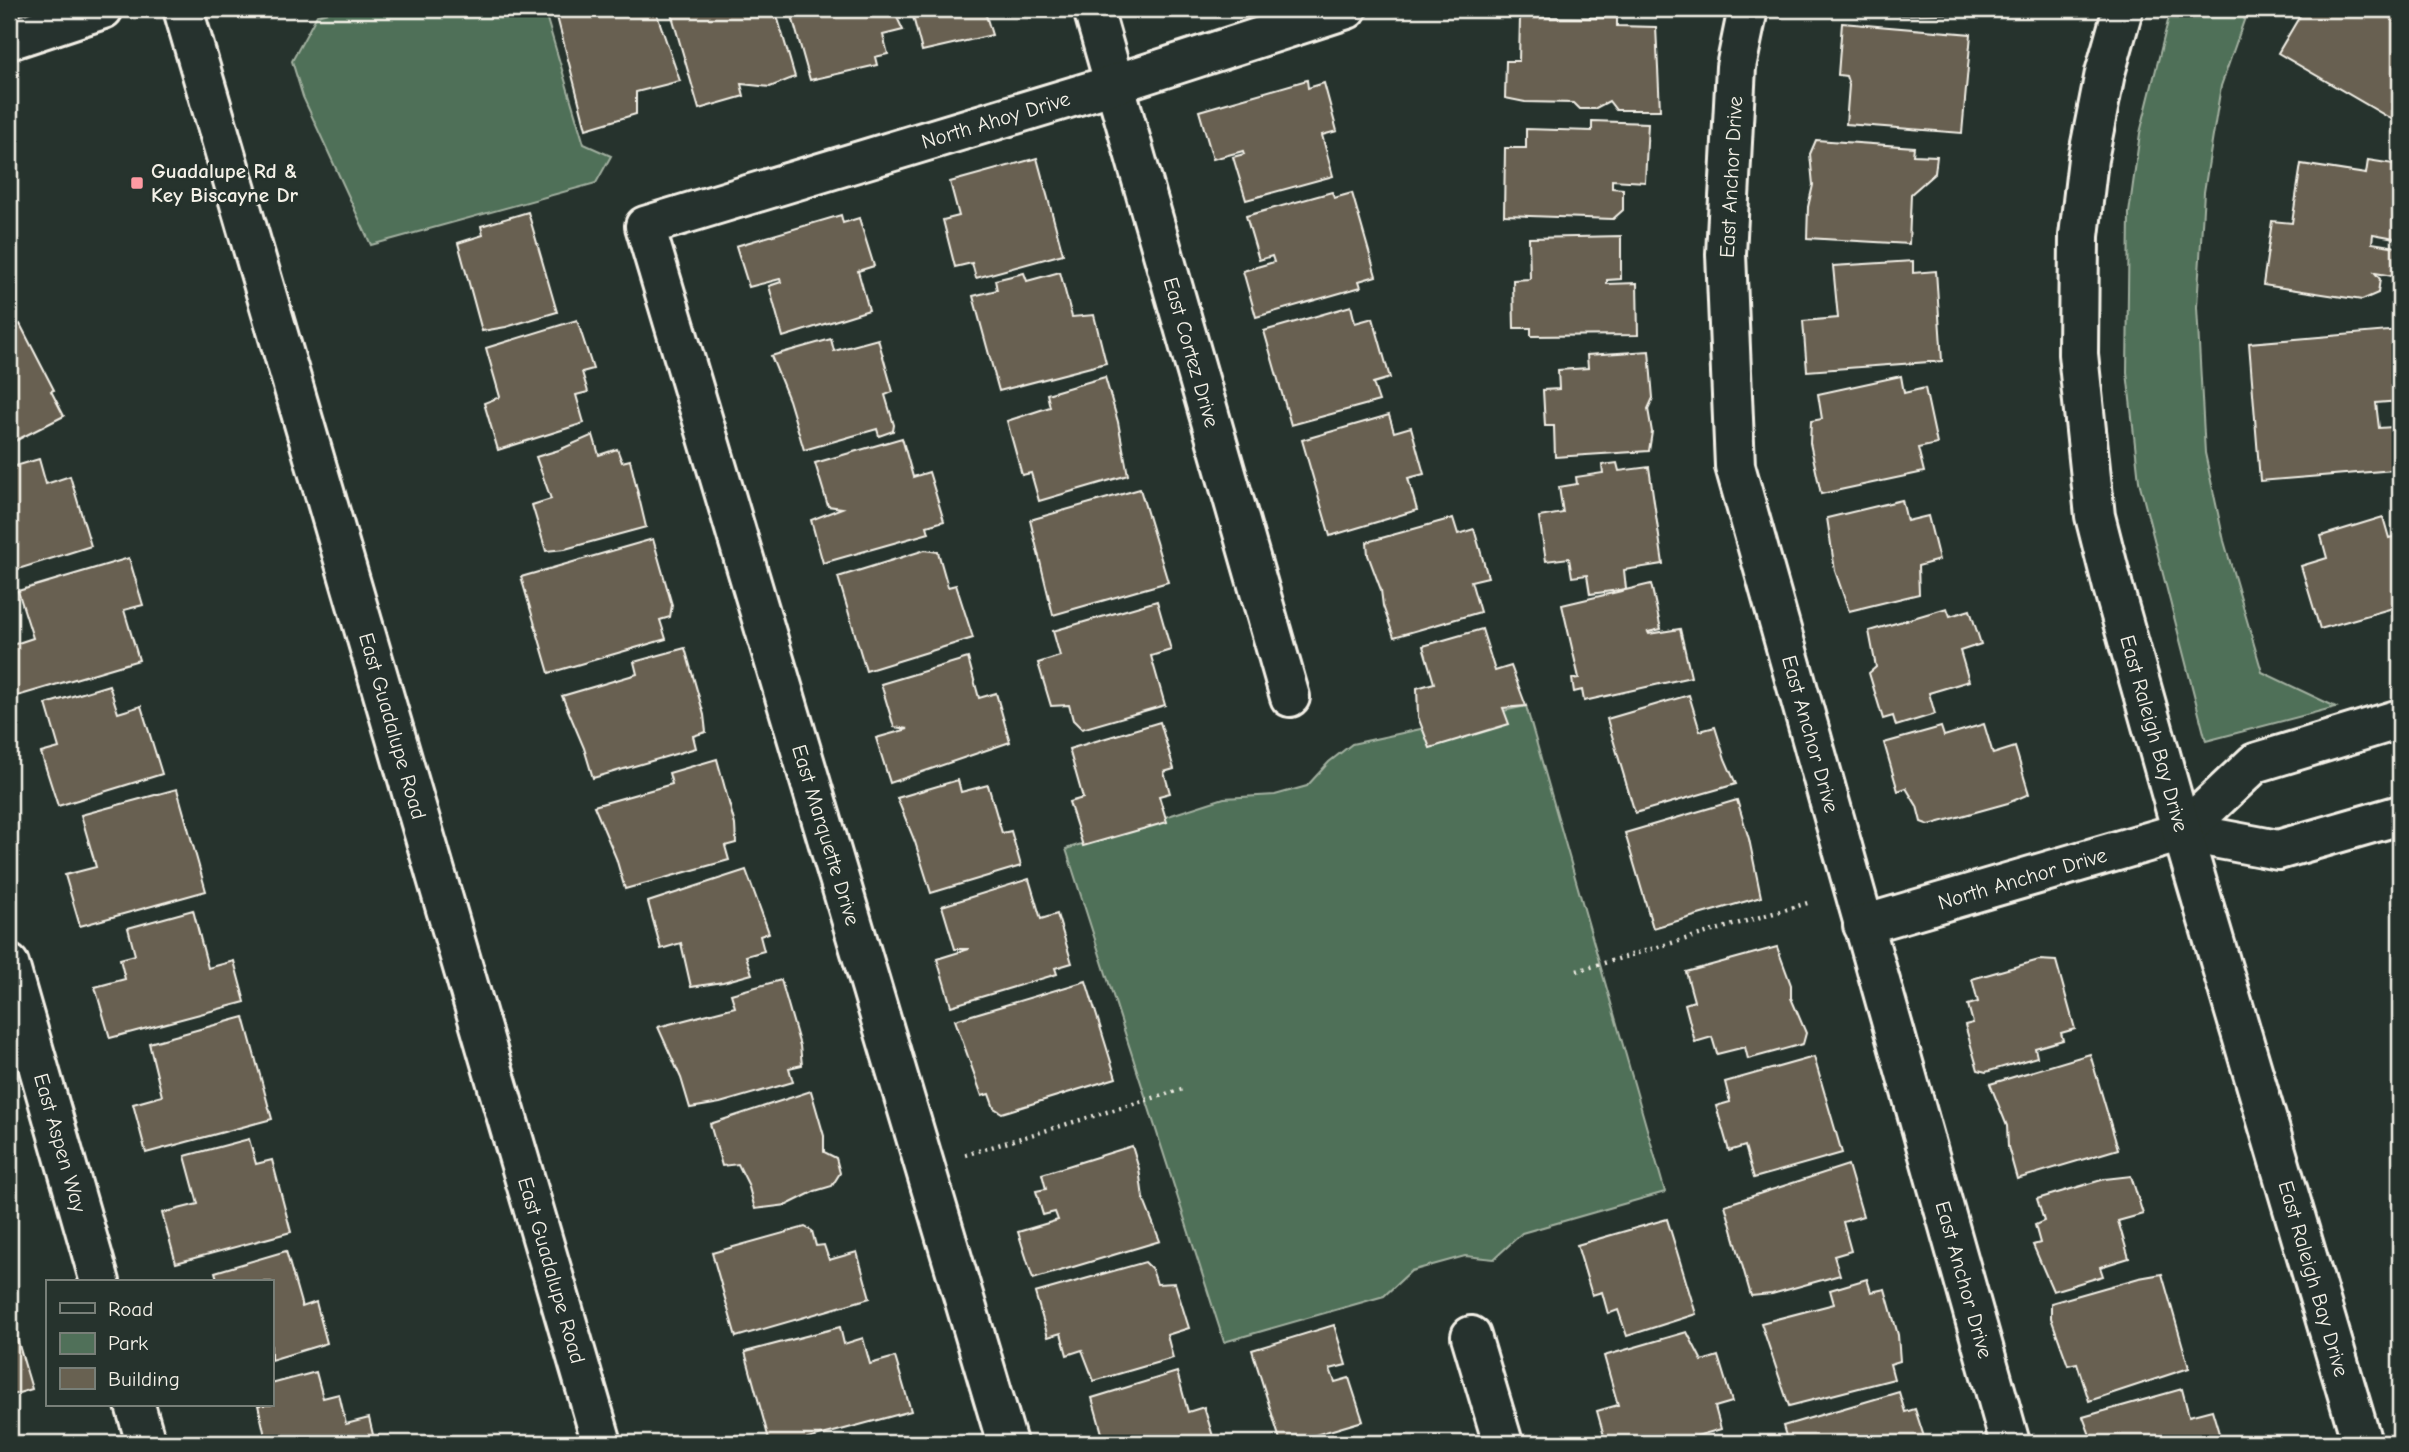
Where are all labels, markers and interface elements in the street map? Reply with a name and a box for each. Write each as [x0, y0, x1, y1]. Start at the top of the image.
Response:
street label: North Ahoy Drive [919, 86, 1073, 154]
street label: East Anchor Drive [1715, 95, 1747, 259]
place label: Guadalupe Rd & Key Biscayne Dr [151, 159, 299, 207]
marker: Guadalupe Rd & Key Biscayne Dr [129, 175, 145, 191]
street label: East Cortez Drive [1158, 274, 1224, 430]
street label: East Guadalupe Road [354, 630, 431, 822]
street label: East Raleigh Bay Drive [2115, 632, 2193, 835]
street label: East Anchor Drive [1777, 653, 1844, 815]
street label: East Marquette Drive [787, 742, 865, 928]
street label: North Anchor Drive [1935, 843, 2109, 914]
street label: East Aspen Way [29, 1070, 92, 1216]
street label: East Guadalupe Road [513, 1174, 590, 1366]
street label: East Raleigh Bay Drive [2273, 1178, 2354, 1380]
street label: East Anchor Drive [1931, 1198, 1998, 1361]
legend [46, 1280, 273, 1406]
text: Road [108, 1297, 153, 1321]
text: Park [108, 1331, 148, 1355]
text: Building [108, 1367, 180, 1391]

